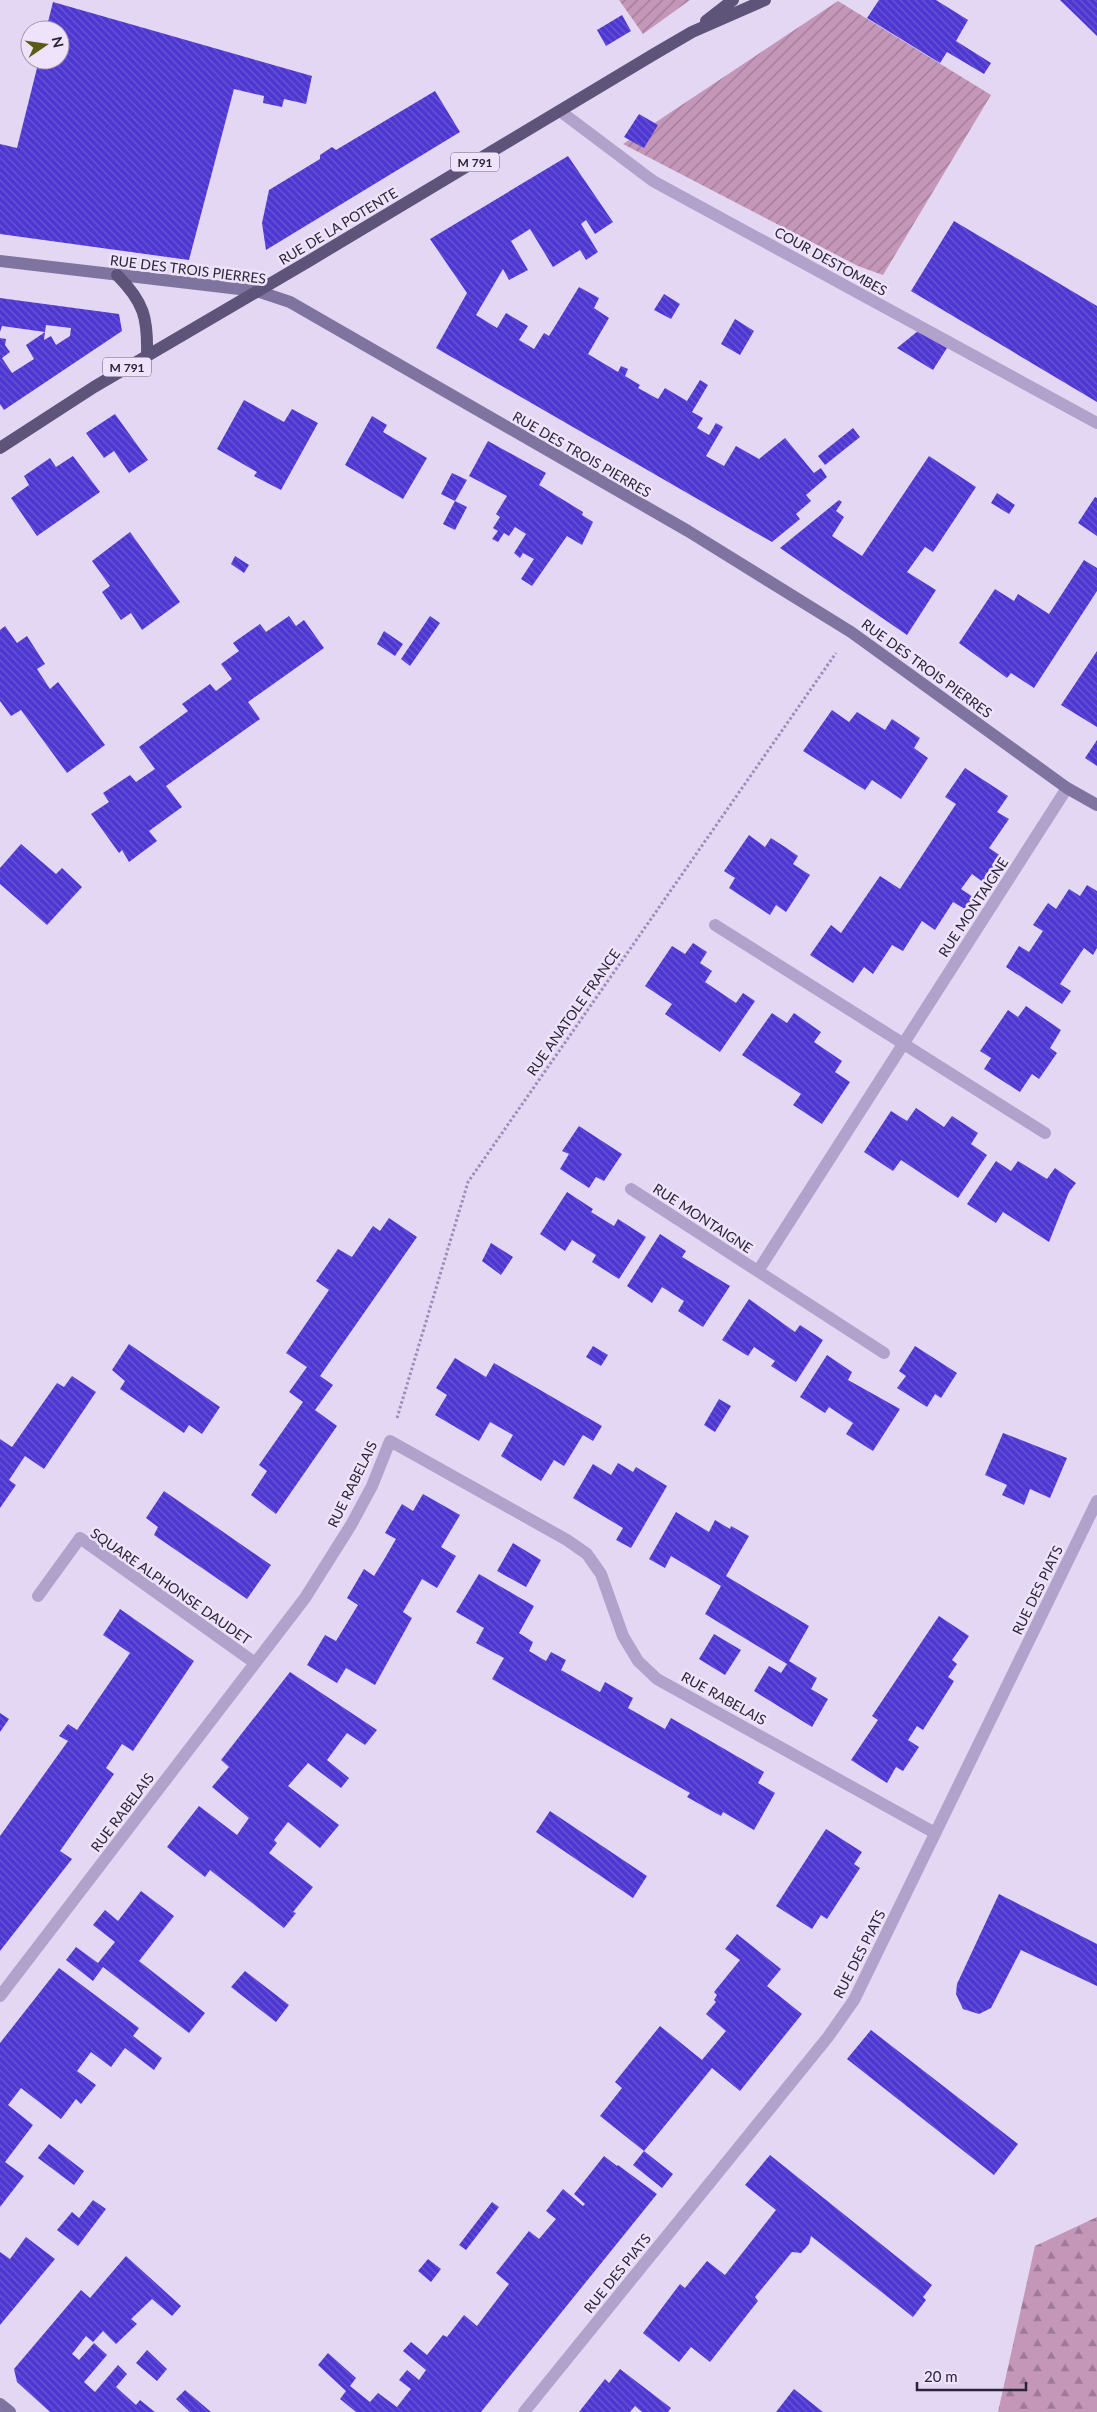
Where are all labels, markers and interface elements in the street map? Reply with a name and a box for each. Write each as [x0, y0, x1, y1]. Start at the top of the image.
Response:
north arrow [20, 20, 70, 70]
text: N [49, 35, 68, 49]
road number: M 791 [451, 152, 499, 172]
street label: RUE DE LA POTENTE [276, 184, 400, 268]
street label: COUR DESTOMBES [772, 223, 890, 299]
street label: RUE DES TROIS PIERRES [109, 251, 267, 287]
road number: M 791 [103, 358, 151, 377]
street label: RUE DES TROIS PIERRES [510, 407, 654, 501]
street label: RUE DES TROIS PIERRES [858, 615, 996, 721]
street label: RUE MONTAIGNE [934, 854, 1012, 960]
street label: RUE ANATOLE FRANCE [523, 945, 623, 1079]
street label: RUE MONTAIGNE [650, 1179, 756, 1257]
street label: RUE RABELAIS [324, 1438, 380, 1530]
street label: SQUARE ALPHONSE DAUDET [87, 1524, 255, 1648]
street label: RUE DES PIATS [1008, 1543, 1066, 1637]
street label: RUE RABELAIS [679, 1668, 769, 1728]
street label: RUE RABELAIS [87, 1769, 157, 1855]
street label: RUE DES PIATS [829, 1907, 889, 2001]
street label: RUE DES PIATS [580, 2230, 654, 2316]
scale bar [917, 2360, 1026, 2392]
text: 20 m [924, 2367, 958, 2385]

